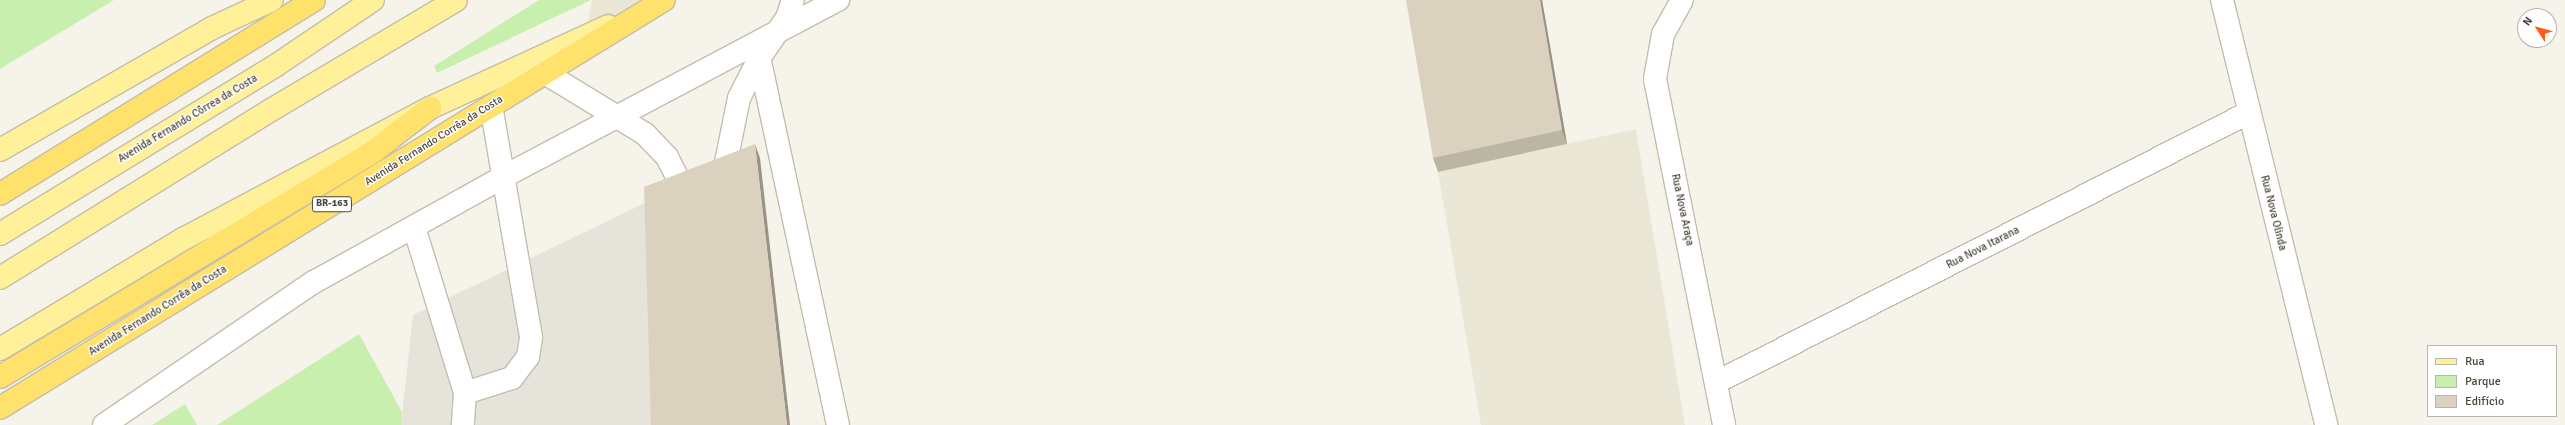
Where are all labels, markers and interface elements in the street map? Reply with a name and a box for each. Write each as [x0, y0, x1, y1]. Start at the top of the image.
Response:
north arrow [2517, 8, 2557, 48]
text: N [2520, 14, 2535, 28]
street label: Avenida Fernando Côrrea da Costa [116, 72, 260, 166]
street label: Avenida Fernando Corrêa da Costa [363, 93, 505, 189]
street label: Rua Nova Araça [1668, 173, 1696, 247]
street label: Rua Nova Olinda [2257, 174, 2289, 252]
road number: BR-163 [311, 196, 353, 212]
street label: Rua Nova Itarana [1944, 224, 2022, 272]
street label: Avenida Fernando Corrêa da Costa [87, 263, 229, 359]
legend [2427, 345, 2557, 417]
text: Rua [2465, 354, 2485, 369]
text: Parque [2465, 374, 2501, 389]
text: Edifício [2465, 394, 2504, 409]

